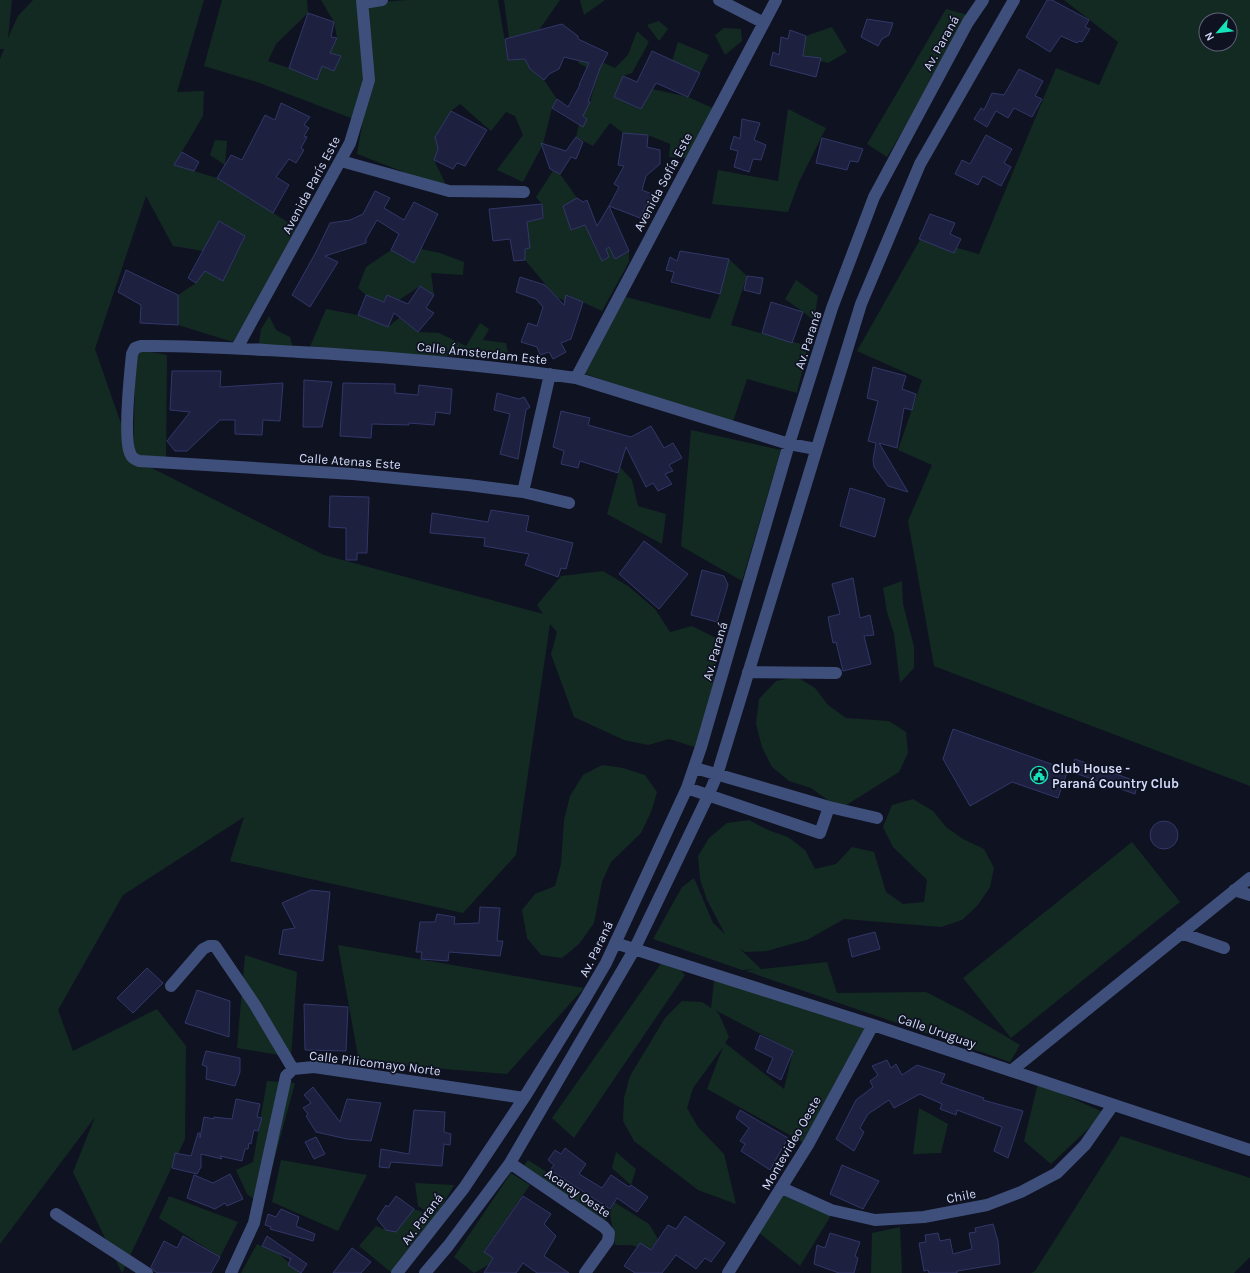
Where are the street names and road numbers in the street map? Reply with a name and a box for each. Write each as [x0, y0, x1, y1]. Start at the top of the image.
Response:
street label: Av. Paraná [920, 13, 962, 73]
street label: Avenida Sofía Este [631, 130, 695, 234]
street label: Avenida París Este [279, 133, 343, 236]
street label: Av. Paraná [792, 309, 824, 371]
street label: Calle Ámsterdam Este [416, 337, 548, 367]
street label: Calle Atenas Este [299, 450, 402, 472]
street label: Av. Paraná [699, 620, 731, 682]
street label: Av. Paraná [576, 919, 616, 979]
street label: Calle Uruguay [896, 1011, 978, 1051]
street label: Calle Pilicomayo Norte [308, 1047, 442, 1079]
street label: Montevideo Oeste [758, 1093, 824, 1193]
street label: Acaray Oeste [542, 1166, 614, 1221]
street label: Chile [945, 1186, 977, 1206]
street label: Av. Paraná [398, 1190, 446, 1248]

